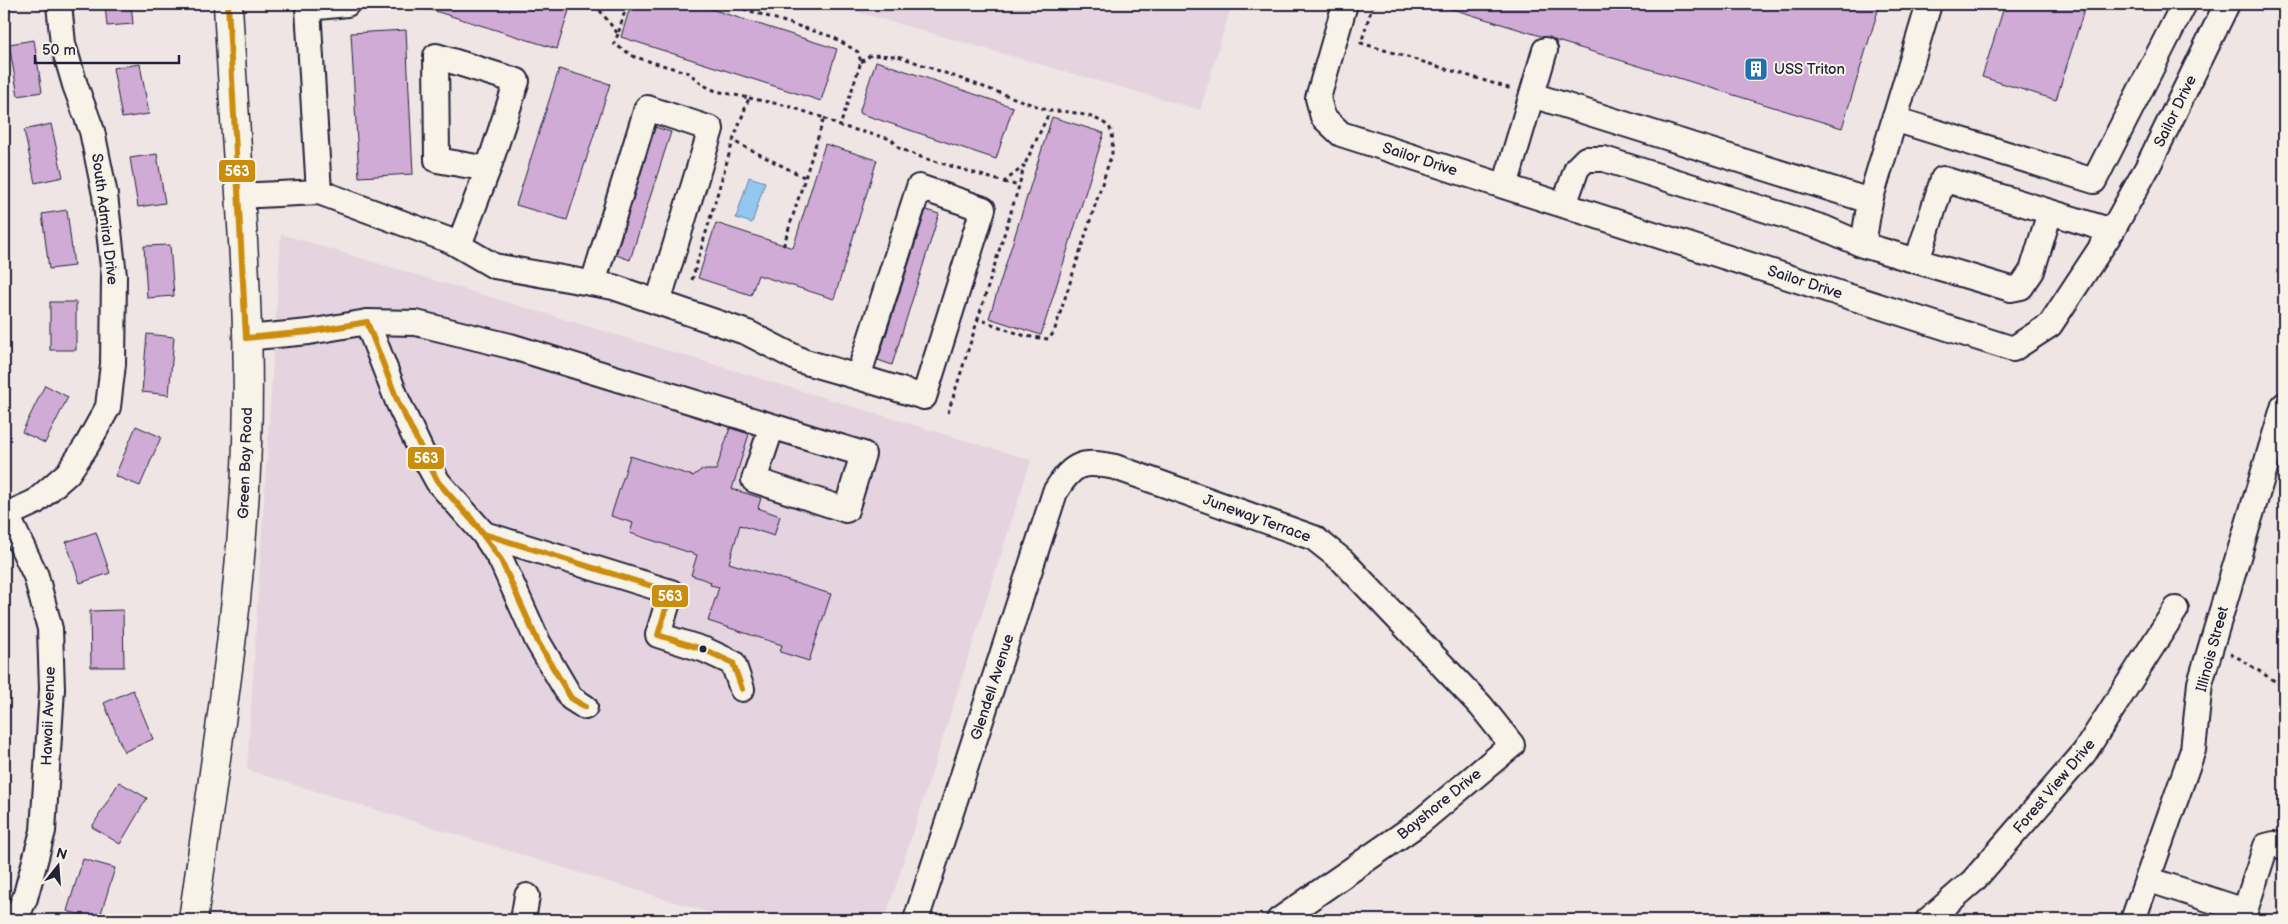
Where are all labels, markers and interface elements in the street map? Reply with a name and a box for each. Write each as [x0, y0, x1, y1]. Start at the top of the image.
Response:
scale bar [35, 32, 179, 64]
text: 50 m [42, 41, 76, 60]
building icon: USS Triton [1743, 56, 1769, 82]
place label: USS Triton [1774, 60, 1845, 79]
street label: Sailor Drive [2150, 72, 2201, 150]
street label: Sailor Drive [1380, 138, 1460, 181]
street label: South Admiral Drive [87, 152, 122, 286]
line badge: 563 [218, 159, 256, 183]
text: 563 [225, 163, 249, 180]
street label: Sailor Drive [1765, 261, 1845, 304]
street label: Green Bay Road [234, 407, 257, 519]
line badge: 563 [407, 446, 445, 470]
text: 563 [414, 450, 438, 467]
street label: Juneway Terrace [1200, 490, 1314, 547]
line badge: 563 [651, 584, 689, 608]
text: 563 [658, 588, 682, 605]
street label: Illinois Street [2192, 604, 2233, 694]
street label: Glendell Avenue [966, 632, 1019, 743]
unlabelled marker [698, 644, 708, 654]
street label: Hawaii Avenue [37, 666, 60, 766]
street label: Forest View Drive [2009, 735, 2100, 838]
street label: Bayshore Drive [1393, 765, 1485, 844]
north arrow [32, 842, 82, 892]
text: N [54, 844, 69, 864]

